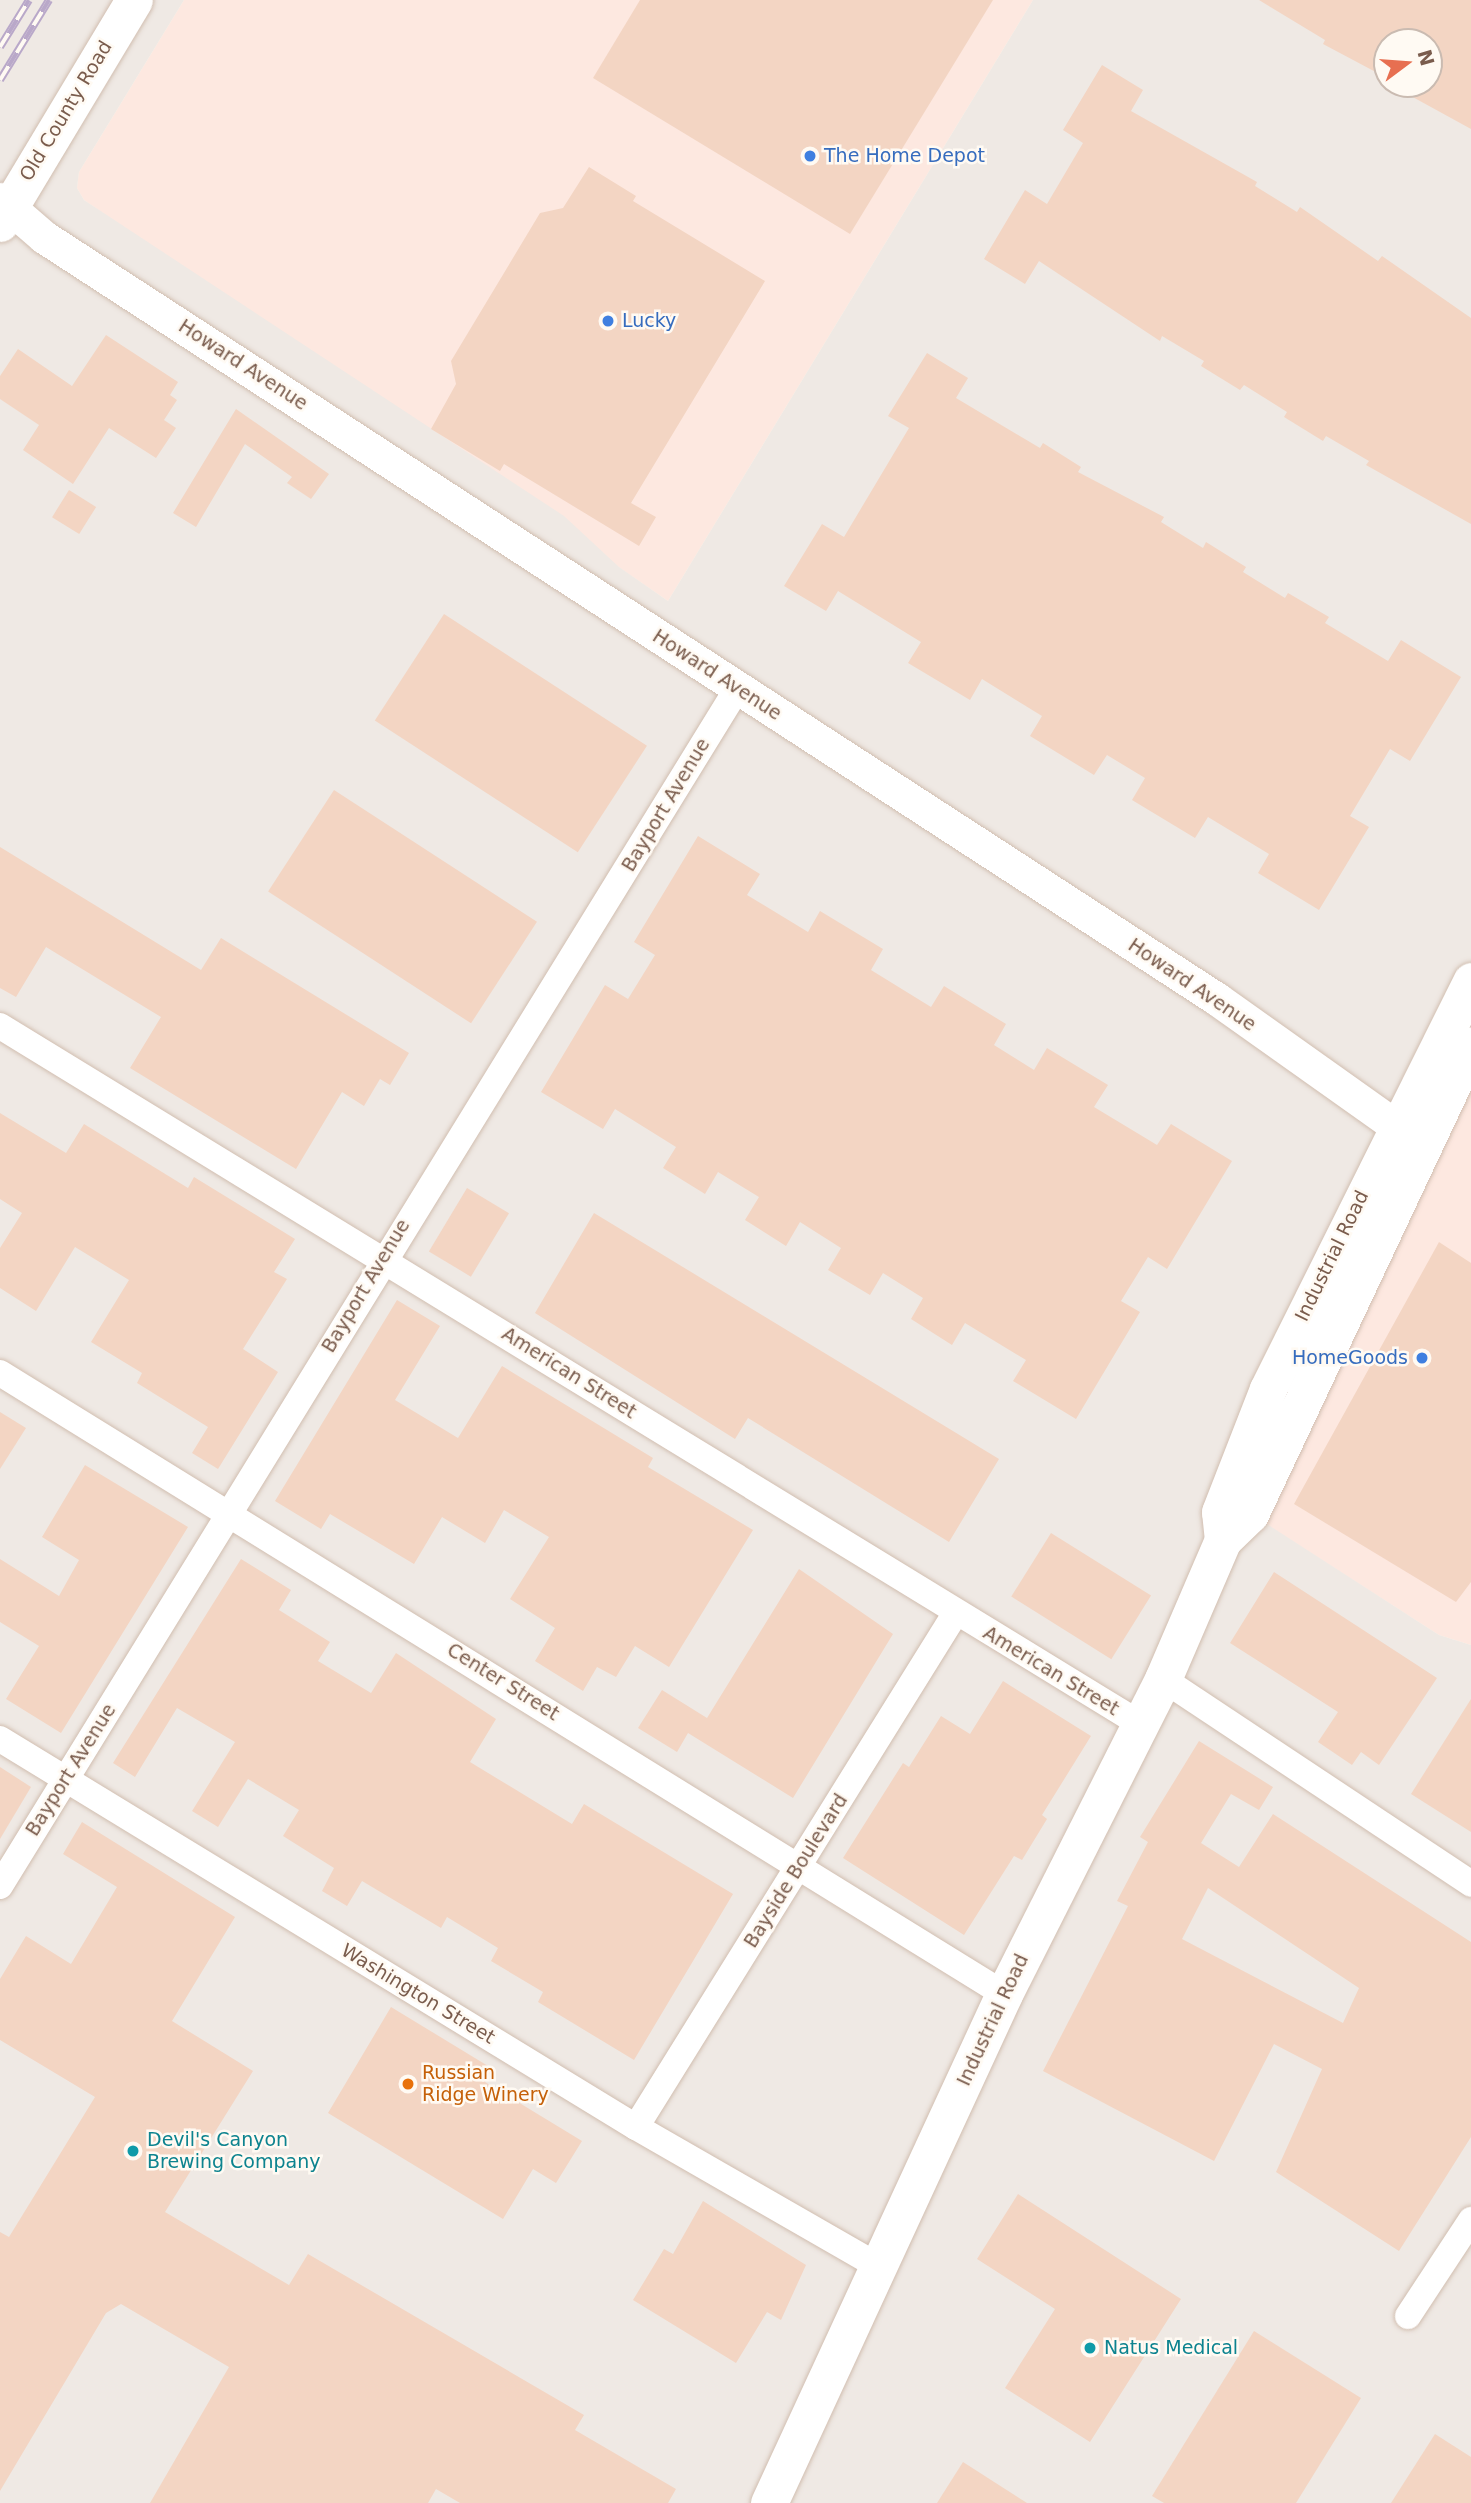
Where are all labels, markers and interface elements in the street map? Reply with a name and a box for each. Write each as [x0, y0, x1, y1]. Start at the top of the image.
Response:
north arrow [1373, 28, 1443, 98]
street label: Old County Road [15, 37, 117, 185]
text: N [1413, 47, 1439, 68]
place label: The Home Depot [824, 145, 985, 167]
marker: The Home Depot [802, 148, 818, 164]
place label: Lucky [622, 310, 676, 332]
marker: Lucky [600, 313, 616, 329]
street label: Howard Avenue [174, 315, 312, 415]
street label: Howard Avenue [648, 625, 786, 725]
street label: Bayport Avenue [617, 734, 715, 876]
street label: Howard Avenue [1124, 934, 1260, 1036]
street label: Industrial Road [1290, 1187, 1374, 1325]
street label: Bayport Avenue [317, 1215, 415, 1357]
street label: American Street [498, 1322, 640, 1424]
place label: HomeGoods [1292, 1347, 1408, 1369]
marker: HomeGoods [1414, 1350, 1430, 1366]
street label: American Street [979, 1622, 1123, 1720]
street label: Center Street [443, 1638, 563, 1726]
street label: Bayport Avenue [21, 1700, 121, 1840]
street label: Bayside Boulevard [739, 1790, 853, 1952]
street label: Washington Street [337, 1939, 499, 2049]
street label: Industrial Road [952, 1950, 1034, 2090]
place label: Russian Ridge Winery [422, 2062, 549, 2106]
marker: Russian Ridge Winery [400, 2076, 416, 2092]
place label: Devil's Canyon Brewing Company [147, 2129, 320, 2173]
marker: Devil's Canyon Brewing Company [125, 2143, 141, 2159]
place label: Natus Medical [1104, 2337, 1238, 2359]
marker: Natus Medical [1082, 2340, 1098, 2356]

